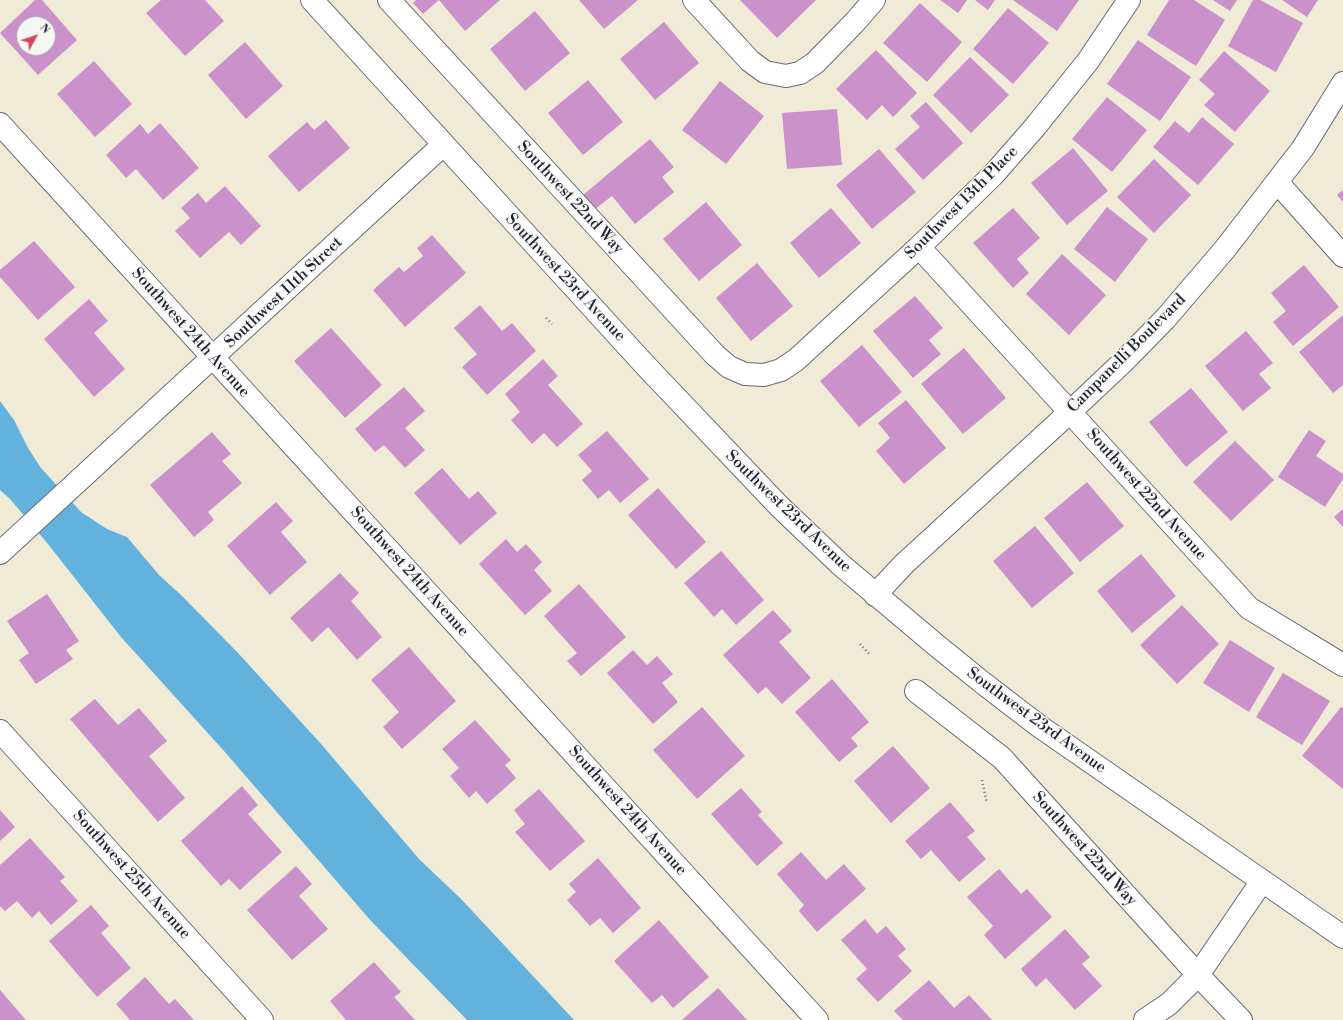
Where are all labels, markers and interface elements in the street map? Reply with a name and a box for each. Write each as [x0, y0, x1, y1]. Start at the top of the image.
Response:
north arrow [16, 16, 56, 56]
text: N [36, 21, 53, 37]
street label: Southwest 22nd Way [513, 138, 627, 258]
street label: Southwest 13th Place [901, 142, 1023, 264]
street label: Southwest 23rd Avenue [501, 210, 629, 346]
street label: Southwest 11th Street [221, 233, 347, 353]
street label: Southwest 24th Avenue [127, 264, 253, 402]
street label: Campanelli Boulevard [1064, 291, 1190, 417]
street label: Southwest 22nd Avenue [1082, 425, 1210, 565]
street label: Southwest 23rd Avenue [721, 447, 855, 577]
street label: Southwest 24th Avenue [346, 503, 472, 641]
street label: Southwest 23rd Avenue [963, 664, 1109, 778]
street label: Southwest 24th Avenue [564, 742, 690, 880]
street label: Southwest 22nd Way [1028, 788, 1140, 910]
street label: Southwest 25th Avenue [68, 806, 194, 944]

